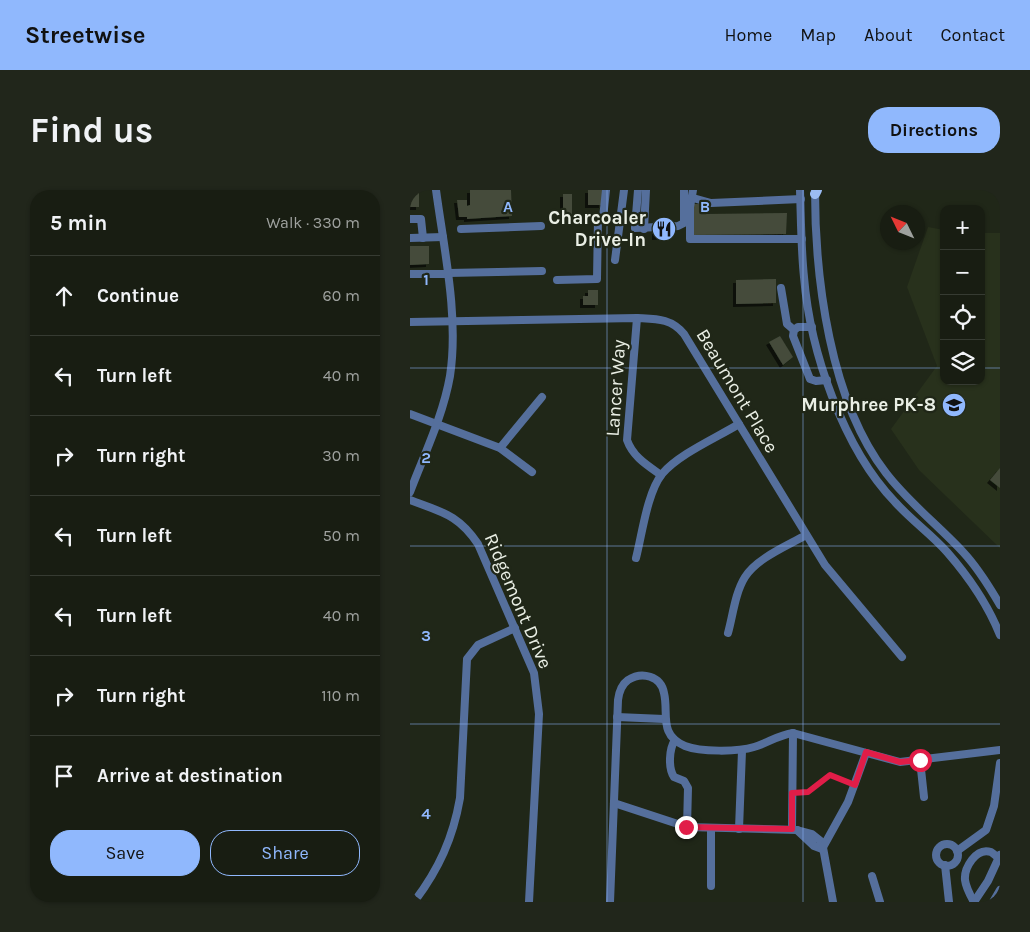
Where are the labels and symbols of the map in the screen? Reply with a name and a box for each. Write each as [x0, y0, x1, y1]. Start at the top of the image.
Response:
text: A [503, 197, 513, 216]
text: B [700, 197, 710, 216]
north arrow [880, 205, 925, 250]
place label: Charcoaler Drive-In [548, 207, 647, 251]
restaurant icon: Charcoaler Drive-In [651, 216, 677, 242]
text: 1 [423, 270, 429, 289]
street label: Beaumont Place [691, 325, 783, 457]
street label: Lancer Way [602, 338, 630, 437]
school or university icon: Murphree PK-8 [941, 392, 967, 418]
place label: Murphree PK-8 [801, 394, 936, 416]
text: 2 [421, 448, 431, 467]
street label: Ridgemont Drive [480, 530, 556, 672]
text: 3 [421, 626, 431, 645]
route start [909, 749, 932, 772]
text: 4 [421, 804, 431, 823]
route end [675, 816, 698, 839]

